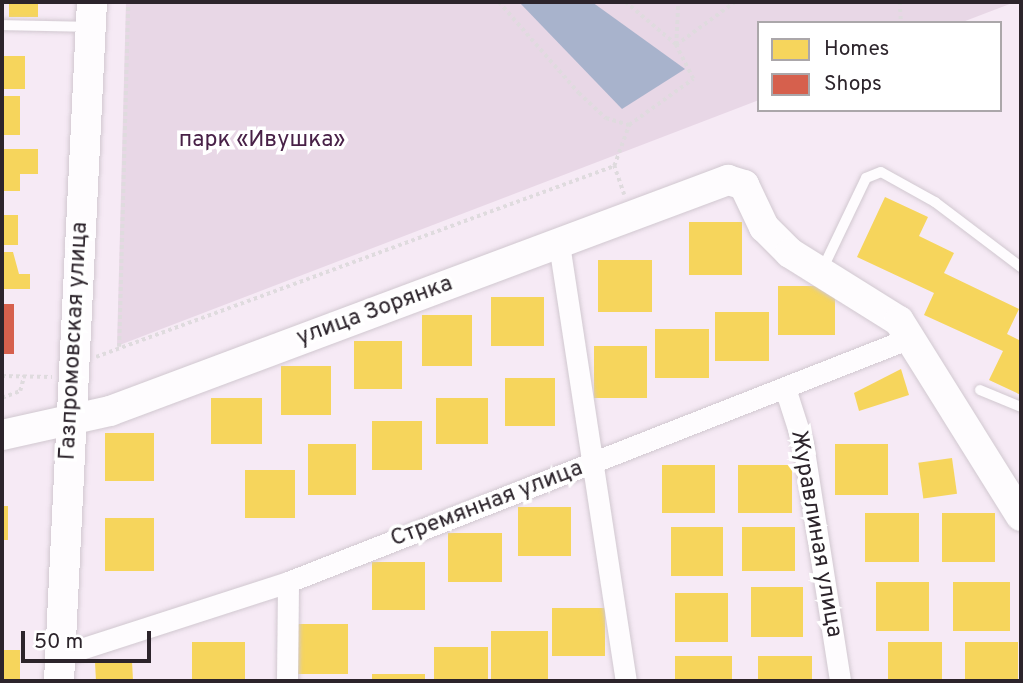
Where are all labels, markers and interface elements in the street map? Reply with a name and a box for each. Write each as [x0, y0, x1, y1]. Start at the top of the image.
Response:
legend [757, 21, 1002, 112]
text: Homes [824, 36, 889, 63]
text: Shops [824, 71, 882, 98]
park label: парк «Ивушка» [179, 127, 345, 155]
street label: Газпромовская улица [55, 221, 95, 461]
street label: улица Зорянка [293, 271, 457, 353]
street label: Журавлиная улица [783, 428, 847, 640]
street label: Стремянная улица [387, 456, 587, 554]
scale bar [24, 616, 154, 660]
text: 50 m [34, 629, 83, 656]

